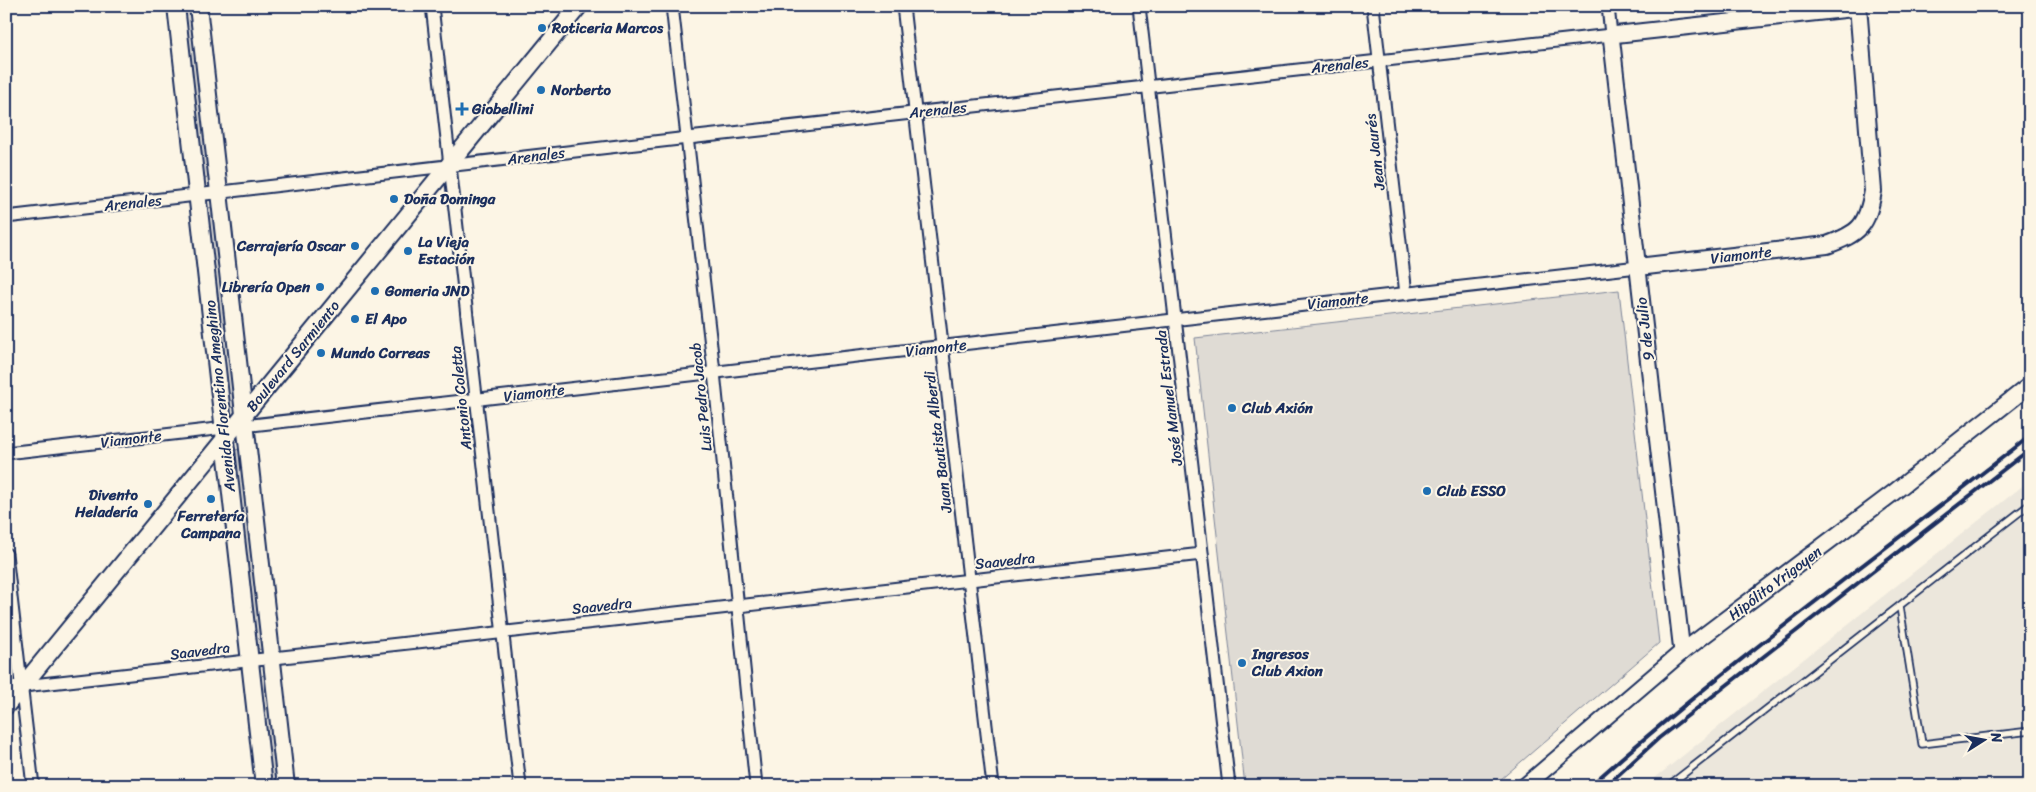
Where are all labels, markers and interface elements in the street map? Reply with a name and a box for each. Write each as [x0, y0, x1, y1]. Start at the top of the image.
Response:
place label: Roticeria Marcos [551, 15, 664, 41]
marker: Roticeria Marcos [536, 22, 548, 34]
street label: Arenales [1309, 49, 1370, 81]
place label: Norberto [550, 77, 612, 103]
marker: Norberto [535, 84, 547, 96]
street label: Arenales [907, 94, 968, 126]
place label: Giobellini [471, 96, 534, 122]
marker: Giobellini [456, 103, 468, 115]
street label: Jean Jaurés [1357, 111, 1393, 193]
street label: Arenales [505, 140, 566, 173]
place label: Doña Dominga [404, 186, 496, 212]
street label: Arenales [102, 187, 163, 219]
marker: Doña Dominga [388, 193, 400, 205]
place label: La Vieja Estación [418, 229, 476, 272]
place label: Cerrajería Oscar [236, 233, 347, 259]
street label: Viamonte [1709, 238, 1773, 272]
marker: Cerrajería Oscar [349, 240, 361, 252]
marker: La Vieja Estación [402, 245, 414, 257]
place label: Librería Open [222, 274, 311, 300]
place label: Gomeria JND [384, 278, 469, 304]
marker: Librería Open [314, 281, 326, 293]
marker: Gomeria JND [369, 285, 381, 297]
street label: Viamonte [1306, 285, 1370, 317]
street label: Boulevard Sarmiento [240, 294, 347, 418]
street label: 9 de Julio [1628, 295, 1662, 362]
street label: Avenida Florentino Ameghino [197, 298, 243, 494]
place label: El Apo [365, 306, 407, 332]
marker: El Apo [349, 313, 361, 325]
street label: José Manuel Estrada [1148, 328, 1190, 468]
street label: Viamonte [904, 331, 968, 365]
place label: Mundo Correas [330, 340, 431, 366]
street label: Luis Pedro Jacob [682, 341, 720, 453]
street label: Antonio Coletta [443, 344, 480, 452]
marker: Mundo Correas [315, 347, 327, 359]
street label: Juan Bautista Alberdi [916, 369, 960, 515]
street label: Viamonte [502, 376, 566, 410]
place label: Club Axión [1241, 395, 1314, 421]
marker: Club Axión [1226, 402, 1238, 414]
street label: Viamonte [99, 422, 163, 456]
place label: Club ESSO [1436, 478, 1506, 504]
place label: Divento Heladería [74, 482, 139, 525]
marker: Club ESSO [1421, 485, 1433, 497]
marker: Ferretería Campana [205, 493, 217, 505]
marker: Divento Heladería [142, 498, 154, 510]
place label: Ferretería Campana [177, 503, 245, 546]
street label: Hipólito Yrigoyen [1722, 539, 1828, 627]
street label: Saavedra [974, 545, 1037, 577]
street label: Saavedra [571, 590, 634, 622]
street label: Saavedra [168, 634, 232, 668]
place label: Ingresos Club Axion [1251, 641, 1324, 684]
marker: Ingresos Club Axion [1236, 657, 1248, 669]
north arrow [1958, 714, 2008, 764]
text: N [1983, 729, 2010, 745]

